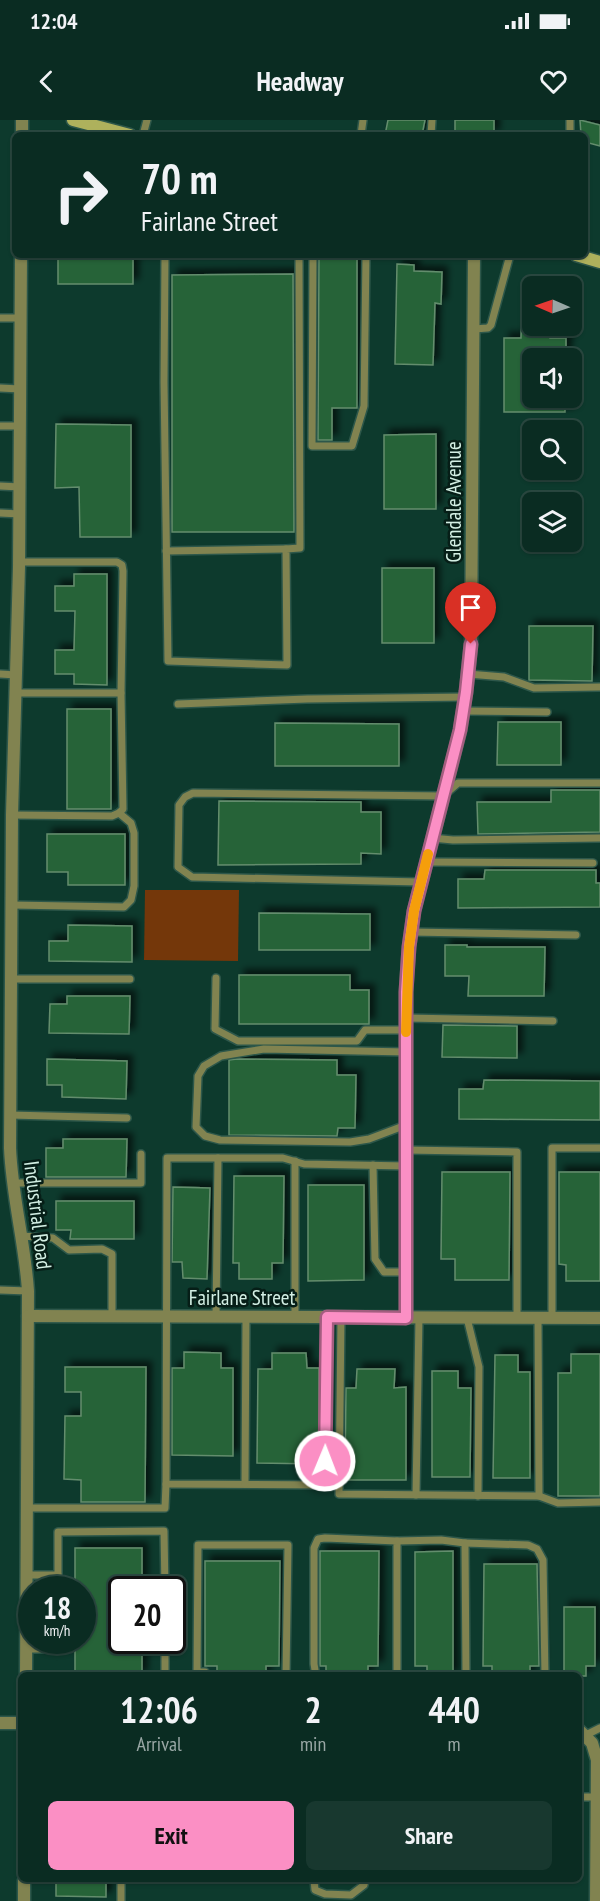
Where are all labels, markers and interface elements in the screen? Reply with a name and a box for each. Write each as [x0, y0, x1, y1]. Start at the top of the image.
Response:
text: 12:04 [30, 7, 78, 35]
text: Headway [256, 64, 344, 98]
icon: back [30, 65, 63, 98]
icon: heart [537, 65, 570, 98]
text: 70 m [141, 151, 218, 206]
icon: right [42, 156, 120, 234]
text: Fairlane Street [141, 204, 278, 238]
north arrow [522, 276, 582, 336]
map controls [522, 276, 582, 552]
button: sound [522, 348, 582, 408]
button: search [522, 420, 582, 480]
street label: Glendale Avenue [440, 441, 467, 563]
button: layers [522, 492, 582, 552]
pin [445, 582, 496, 644]
icon: arrive [454, 591, 487, 624]
street label: Industrial Road [18, 1159, 58, 1271]
street label: Fairlane Street [189, 1284, 295, 1311]
position arrow [293, 1429, 357, 1493]
speed limit sign: 20 [108, 1576, 186, 1654]
text: 18 [43, 1588, 71, 1627]
text: km/h [44, 1621, 70, 1640]
text: 12:06 [120, 1686, 198, 1733]
text: 2 [304, 1686, 322, 1733]
text: 440 [428, 1686, 480, 1733]
text: Arrival [136, 1731, 182, 1757]
text: min [300, 1731, 326, 1757]
text: m [448, 1731, 461, 1757]
button: Exit [48, 1801, 294, 1870]
button: Share [306, 1801, 552, 1870]

